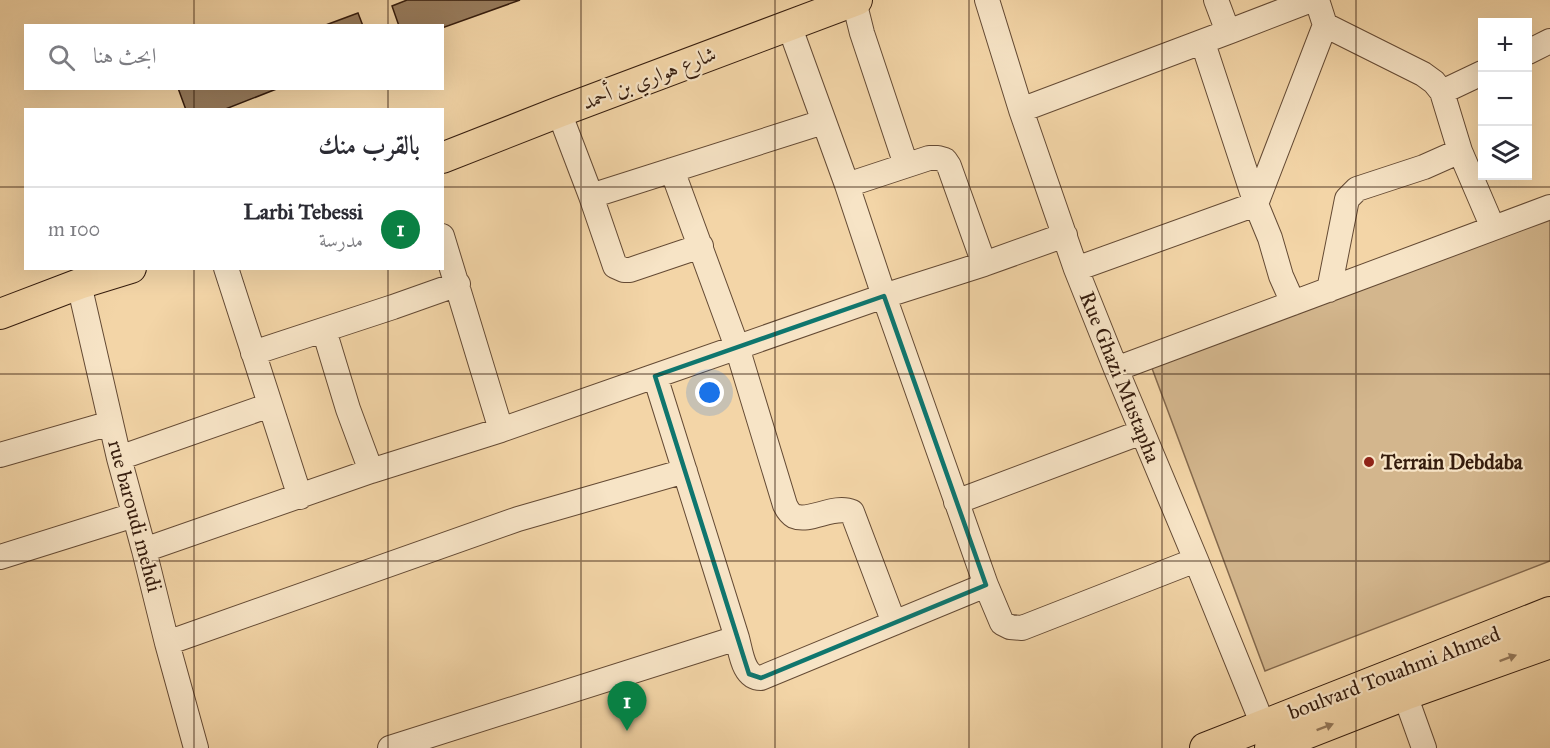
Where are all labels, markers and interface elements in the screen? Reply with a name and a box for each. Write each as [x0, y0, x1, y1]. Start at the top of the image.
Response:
map controls [1478, 18, 1532, 180]
button: + [1478, 18, 1532, 72]
search box [24, 24, 444, 90]
street label: شارع هواري بن أحمد [578, 39, 722, 120]
icon: search [45, 41, 78, 74]
text: ابحث هنا [93, 42, 156, 69]
button: − [1478, 72, 1532, 126]
button: layers [1478, 126, 1532, 180]
text: بالقرب منك [318, 129, 420, 161]
text: Larbi Tebessi [243, 198, 363, 225]
text: 100 m [48, 217, 100, 241]
text: 1 [397, 217, 404, 241]
text: مدرسة [319, 228, 363, 252]
street label: Rue Ghazi Mustapha [1074, 288, 1166, 467]
your location [695, 378, 724, 407]
street label: rue baroudi mehdi [102, 437, 168, 595]
place label: Terrain Debdaba [1380, 449, 1524, 475]
marker: Terrain Debdaba [1362, 455, 1376, 469]
street label: boulvard Touahmi Ahmed [1284, 620, 1504, 725]
one-way arrow [1499, 653, 1517, 663]
pin: 1 [608, 682, 646, 731]
one-way arrow [1316, 721, 1334, 731]

